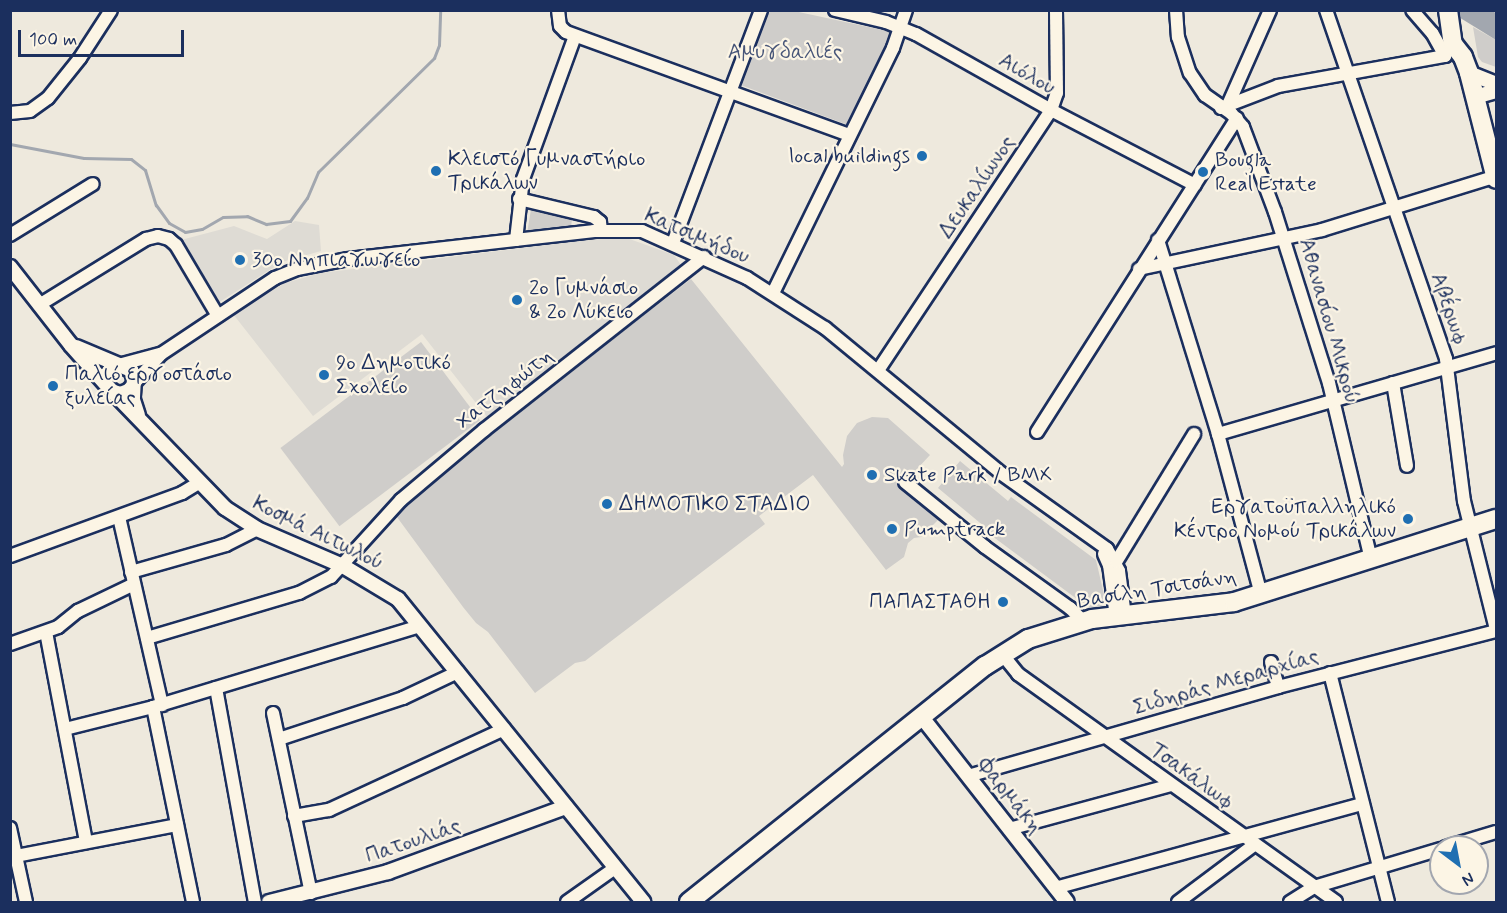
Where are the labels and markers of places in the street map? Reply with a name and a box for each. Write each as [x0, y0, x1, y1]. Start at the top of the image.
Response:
place label: local buildings [791, 143, 910, 169]
place label: Κλειστό Γυμναστήριο Τρικάλων [448, 146, 645, 196]
place label: Bougla Real Estate [1215, 147, 1317, 197]
marker: local buildings [915, 149, 929, 163]
marker: Κλειστό Γυμναστήριο Τρικάλων [429, 164, 443, 178]
marker: Bougla Real Estate [1196, 165, 1210, 179]
place label: 30ο Νηπιαγωγείο [252, 247, 420, 273]
marker: 30ο Νηπιαγωγείο [233, 253, 247, 267]
place label: 2ο Γυμνάσιο & 2ο Λύκειο [529, 275, 638, 325]
marker: 2ο Γυμνάσιο & 2ο Λύκειο [510, 293, 524, 307]
place label: 9ο Δημοτικό Σχολείο [336, 350, 451, 400]
place label: Παλιό εργοστάσιο ξυλείας [65, 361, 232, 411]
marker: 9ο Δημοτικό Σχολείο [317, 368, 331, 382]
marker: Παλιό εργοστάσιο ξυλείας [46, 379, 60, 393]
place label: Skate Park / BMX [884, 462, 1050, 488]
marker: Skate Park / BMX [865, 468, 879, 482]
place label: ΔΗΜΟΤΙΚΟ ΣΤΑΔΙΟ [619, 491, 811, 517]
place label: Εργατοϋπαλληλικό Κέντρο Νομού Τρικάλων [1174, 494, 1396, 544]
marker: ΔΗΜΟΤΙΚΟ ΣΤΑΔΙΟ [600, 497, 614, 511]
marker: Εργατοϋπαλληλικό Κέντρο Νομού Τρικάλων [1401, 512, 1415, 526]
place label: Pumptrack [904, 516, 1005, 542]
marker: Pumptrack [885, 522, 899, 536]
place label: ΠΑΠΑΣΤΑΘΗ [869, 589, 991, 615]
marker: ΠΑΠΑΣΤΑΘΗ [996, 595, 1010, 609]

